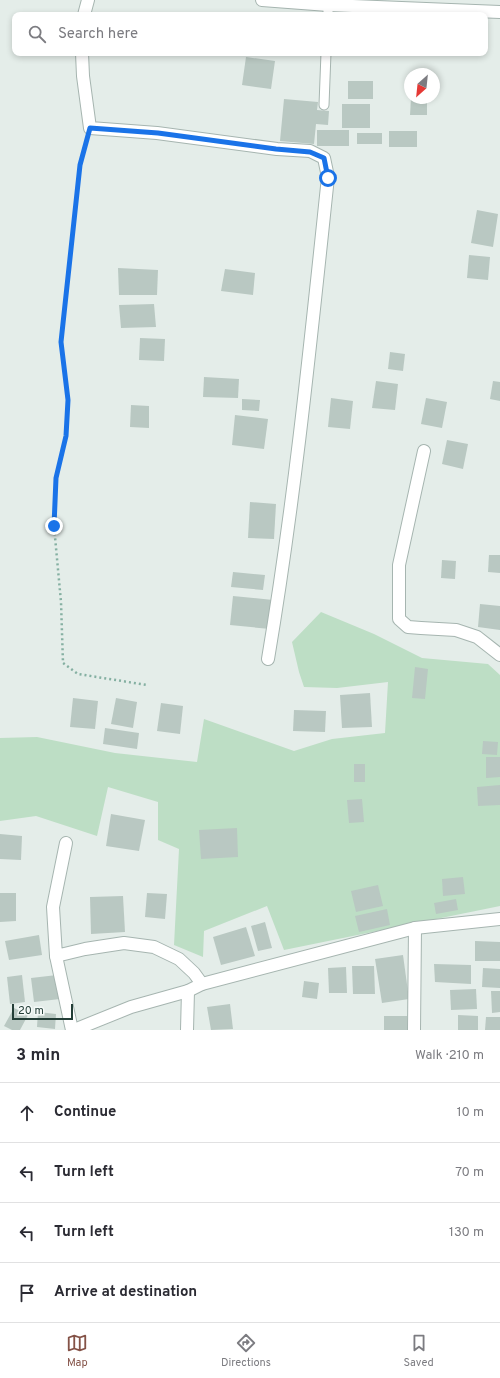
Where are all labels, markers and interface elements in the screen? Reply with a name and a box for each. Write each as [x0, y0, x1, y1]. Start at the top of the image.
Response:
search box [12, 12, 488, 56]
icon: search [26, 23, 48, 45]
text: Search here [58, 25, 138, 44]
north arrow [404, 68, 440, 104]
route start [319, 169, 337, 187]
route end [45, 517, 63, 535]
scale bar [12, 1002, 73, 1021]
text: 20 m [18, 1004, 44, 1018]
text: 3 min [16, 1045, 60, 1067]
text: Walk · 210 m [415, 1048, 484, 1064]
icon: ahead [16, 1102, 38, 1124]
text: Continue [54, 1103, 116, 1122]
text: 10 m [457, 1105, 484, 1121]
icon: left [16, 1162, 38, 1184]
text: Turn left [54, 1163, 114, 1182]
text: 70 m [455, 1165, 484, 1181]
icon: left [16, 1222, 38, 1244]
text: Turn left [54, 1223, 114, 1242]
text: 130 m [449, 1225, 484, 1241]
icon: arrive [16, 1282, 38, 1304]
text: Arrive at destination [54, 1283, 197, 1302]
tab: Map [66, 1332, 88, 1370]
tab: Directions [221, 1332, 271, 1370]
tab: Saved [403, 1332, 434, 1370]

